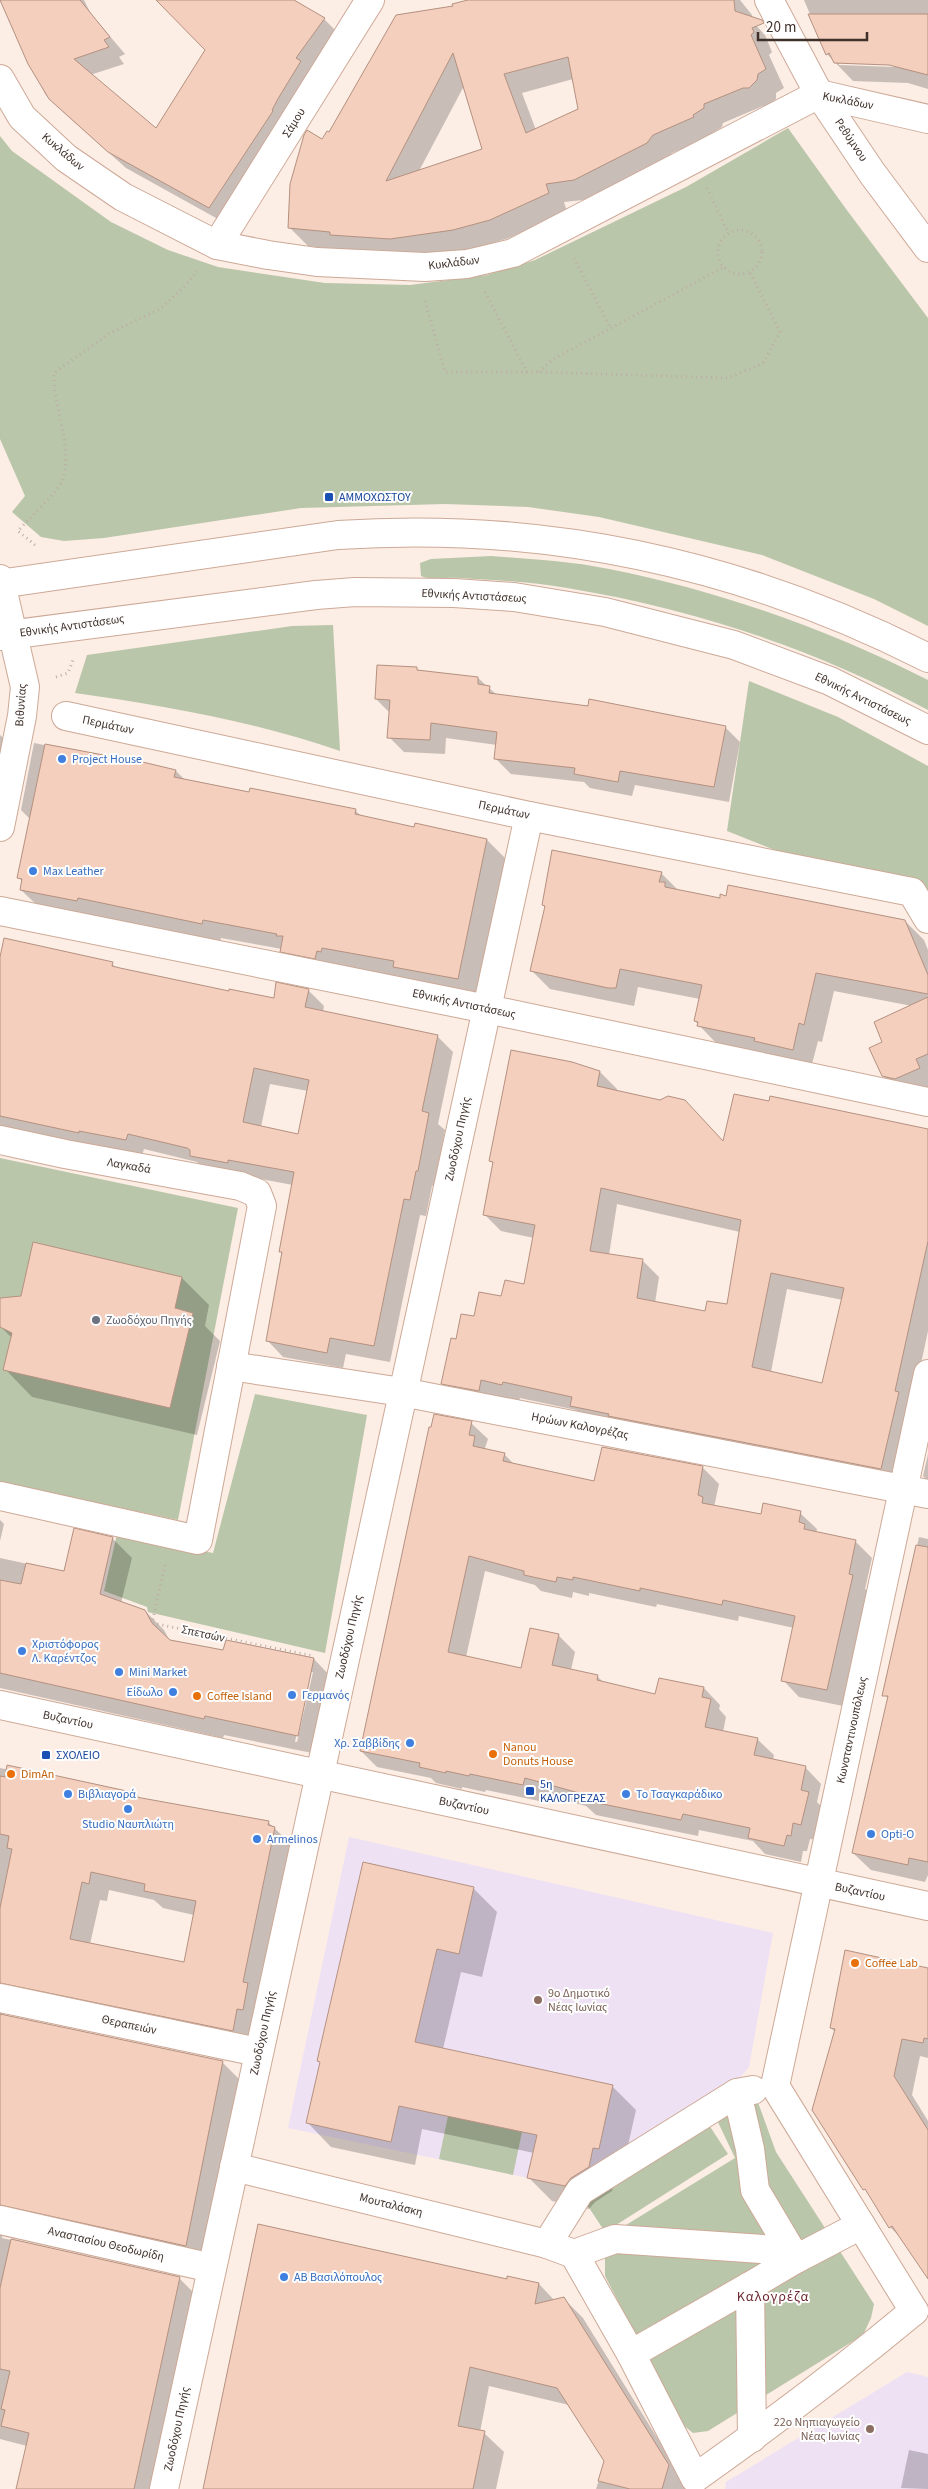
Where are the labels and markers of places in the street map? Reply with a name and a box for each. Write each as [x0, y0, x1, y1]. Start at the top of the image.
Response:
place label: ΑΜΜΟΧΩΣΤΟΥ [339, 489, 411, 506]
marker: ΑΜΜΟΧΩΣΤΟΥ [323, 491, 335, 503]
place label: Project House [72, 751, 142, 768]
marker: Project House [56, 753, 68, 765]
place label: Max Leather [43, 863, 104, 880]
marker: Max Leather [27, 865, 39, 877]
place label: Ζωοδόχου Πηγής [106, 1312, 192, 1329]
marker: Ζωοδόχου Πηγής [90, 1314, 102, 1326]
place label: Χριστόφορος Λ. Καρέντζος [32, 1636, 99, 1667]
marker: Χριστόφορος Λ. Καρέντζος [16, 1645, 28, 1657]
place label: Mini Market [129, 1664, 187, 1681]
marker: Mini Market [113, 1666, 125, 1678]
place label: Είδωλο [127, 1684, 163, 1701]
marker: Είδωλο [167, 1686, 179, 1698]
place label: Γερμανός [302, 1687, 349, 1704]
place label: Coffee Island [207, 1688, 272, 1705]
marker: Γερμανός [286, 1689, 298, 1701]
marker: Coffee Island [191, 1690, 203, 1702]
place label: Χρ. Σαββίδης [334, 1735, 400, 1752]
marker: Χρ. Σαββίδης [404, 1737, 416, 1749]
place label: Nanou Donuts House [503, 1739, 573, 1770]
place label: ΣΧΟΛΕΙΟ [56, 1747, 100, 1764]
marker: Nanou Donuts House [487, 1748, 499, 1760]
marker: ΣΧΟΛΕΙΟ [40, 1749, 52, 1761]
place label: DimAn [21, 1766, 54, 1783]
marker: DimAn [5, 1768, 17, 1780]
place label: 5η ΚΑΛΟΓΡΕΖΑΣ [540, 1776, 606, 1807]
marker: 5η ΚΑΛΟΓΡΕΖΑΣ [524, 1785, 536, 1797]
place label: Βιβλιαγορά [78, 1786, 136, 1803]
place label: Το Τσαγκαράδικο [636, 1786, 722, 1803]
marker: Βιβλιαγορά [62, 1788, 74, 1800]
marker: Το Τσαγκαράδικο [620, 1788, 632, 1800]
marker: Studio Ναυπλιώτη [122, 1803, 134, 1815]
place label: Studio Ναυπλιώτη [82, 1816, 174, 1833]
place label: Opti-O [881, 1826, 914, 1843]
marker: Opti-O [865, 1828, 877, 1840]
place label: Armelinos [267, 1831, 318, 1848]
marker: Armelinos [251, 1833, 263, 1845]
place label: Coffee Lab [865, 1955, 918, 1972]
marker: Coffee Lab [849, 1957, 861, 1969]
place label: 9ο Δημοτικό Νέας Ιωνίας [548, 1985, 610, 2016]
marker: 9ο Δημοτικό Νέας Ιωνίας [532, 1994, 544, 2006]
place label: ΑΒ Βασιλόπουλος [294, 2269, 382, 2286]
marker: ΑΒ Βασιλόπουλος [278, 2271, 290, 2283]
place label: 22ο Νηπιαγωγείο Νέας Ιωνίας [774, 2414, 860, 2445]
marker: 22ο Νηπιαγωγείο Νέας Ιωνίας [864, 2423, 876, 2435]

